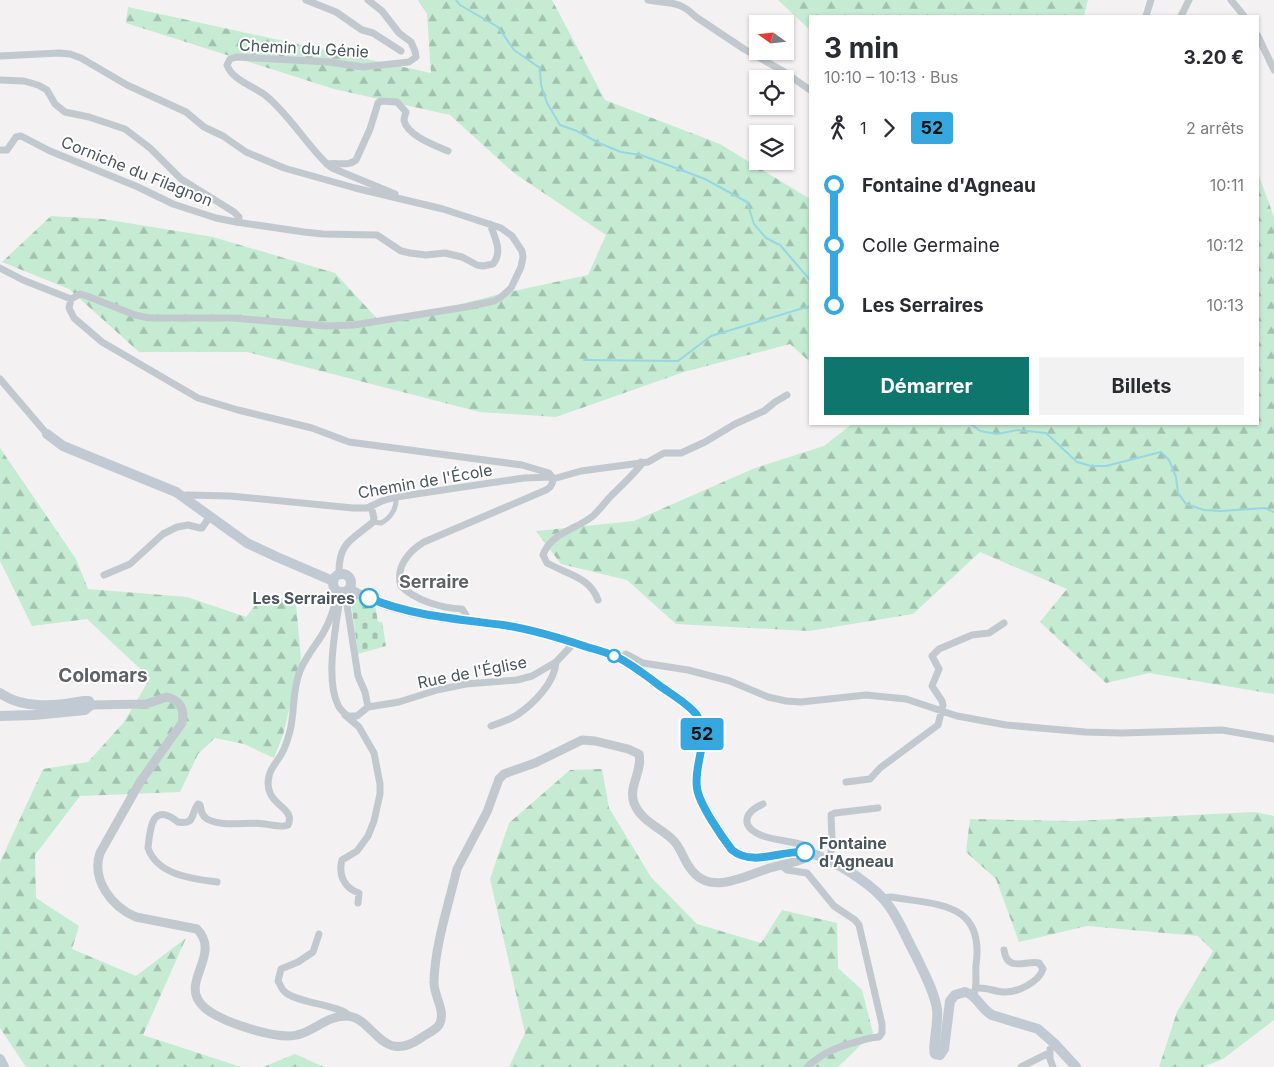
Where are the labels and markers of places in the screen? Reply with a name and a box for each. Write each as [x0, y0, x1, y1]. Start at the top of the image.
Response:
place label: Les Serraires [252, 588, 355, 608]
marker: Les Serraires [359, 588, 379, 608]
unlabelled marker [607, 649, 621, 663]
place label: Fontaine d'Agneau [819, 833, 894, 871]
marker: Fontaine d'Agneau [795, 842, 815, 862]

